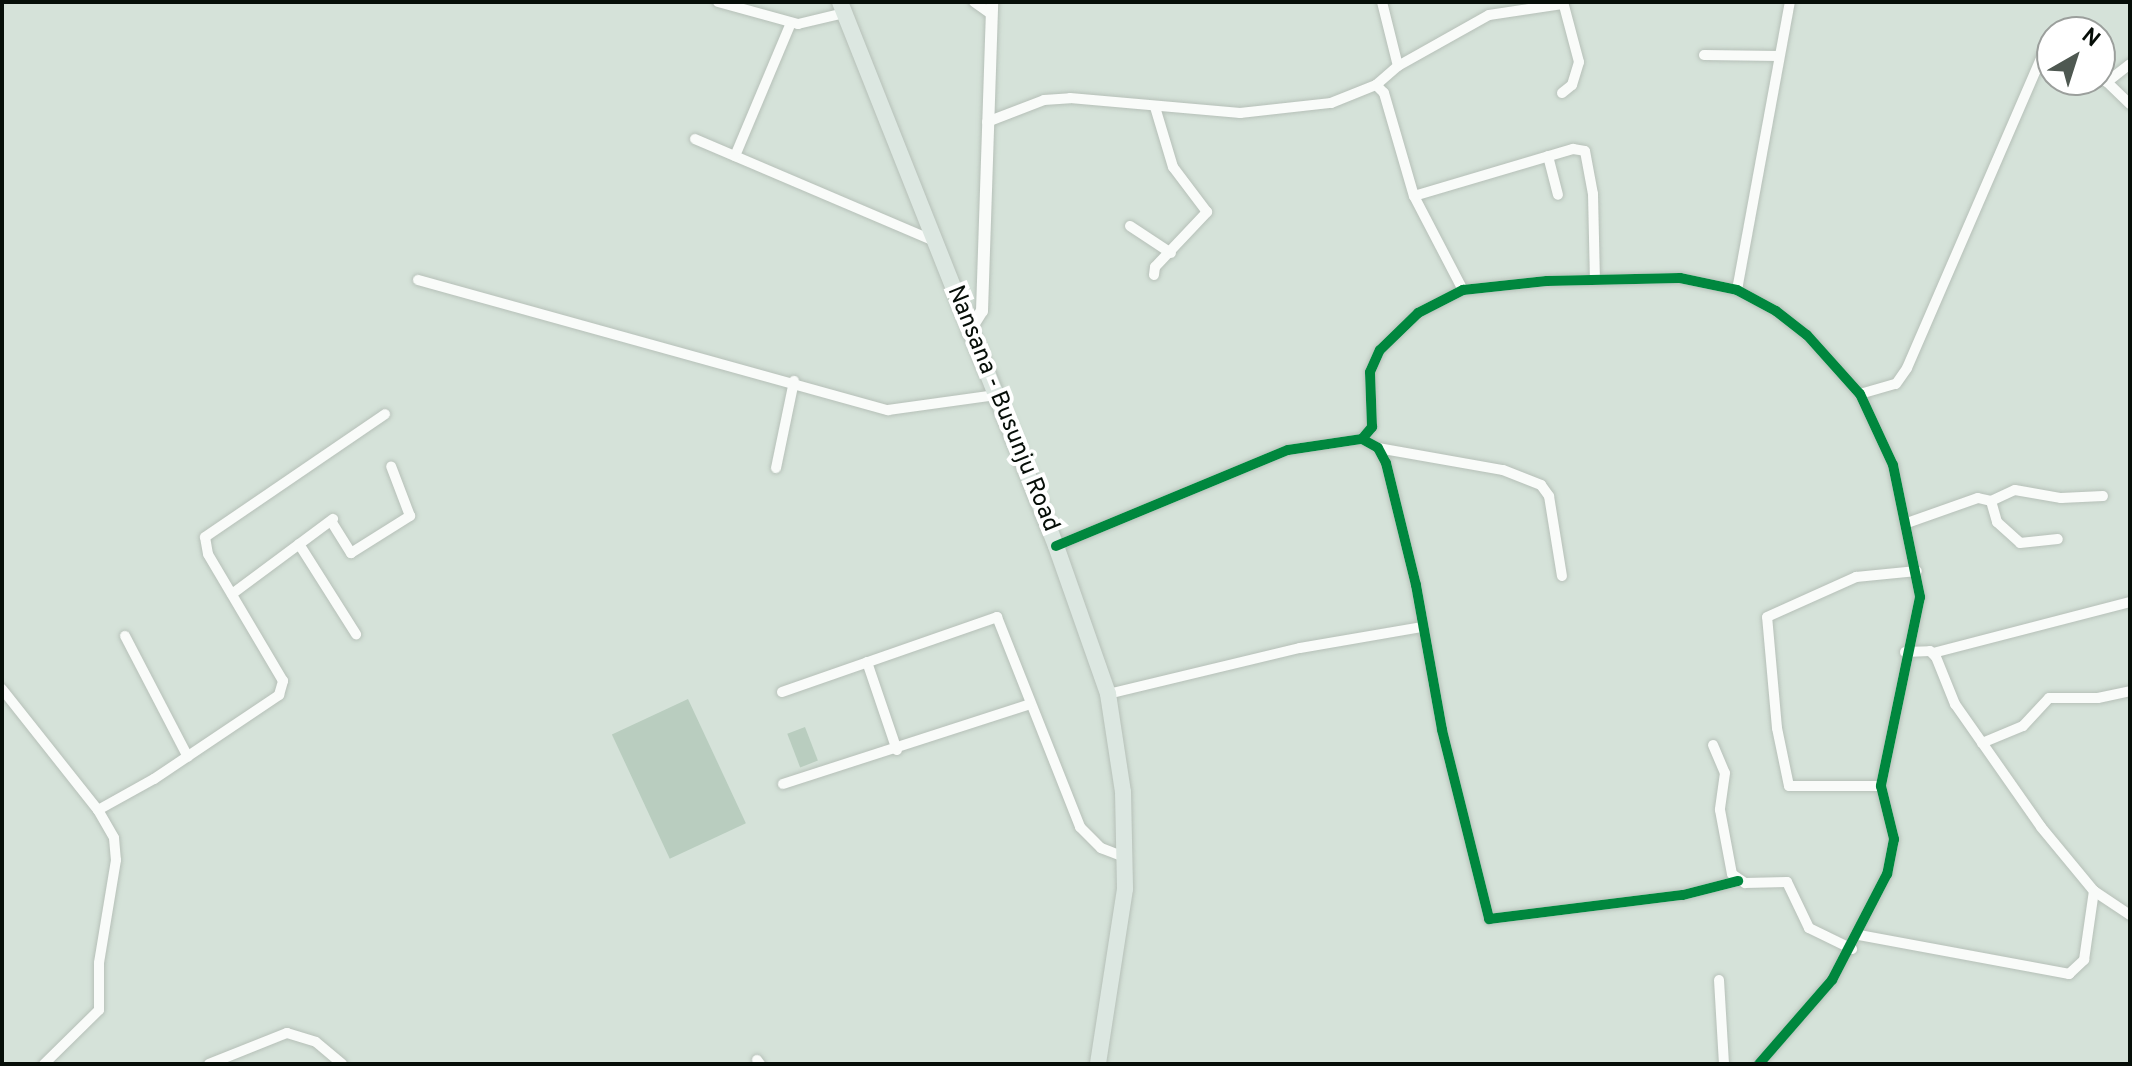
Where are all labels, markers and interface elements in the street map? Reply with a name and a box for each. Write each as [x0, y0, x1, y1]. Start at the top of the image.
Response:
north arrow [2036, 16, 2116, 96]
text: N [2076, 23, 2105, 54]
street label: Nansana - Busunju Road [939, 282, 1065, 536]

